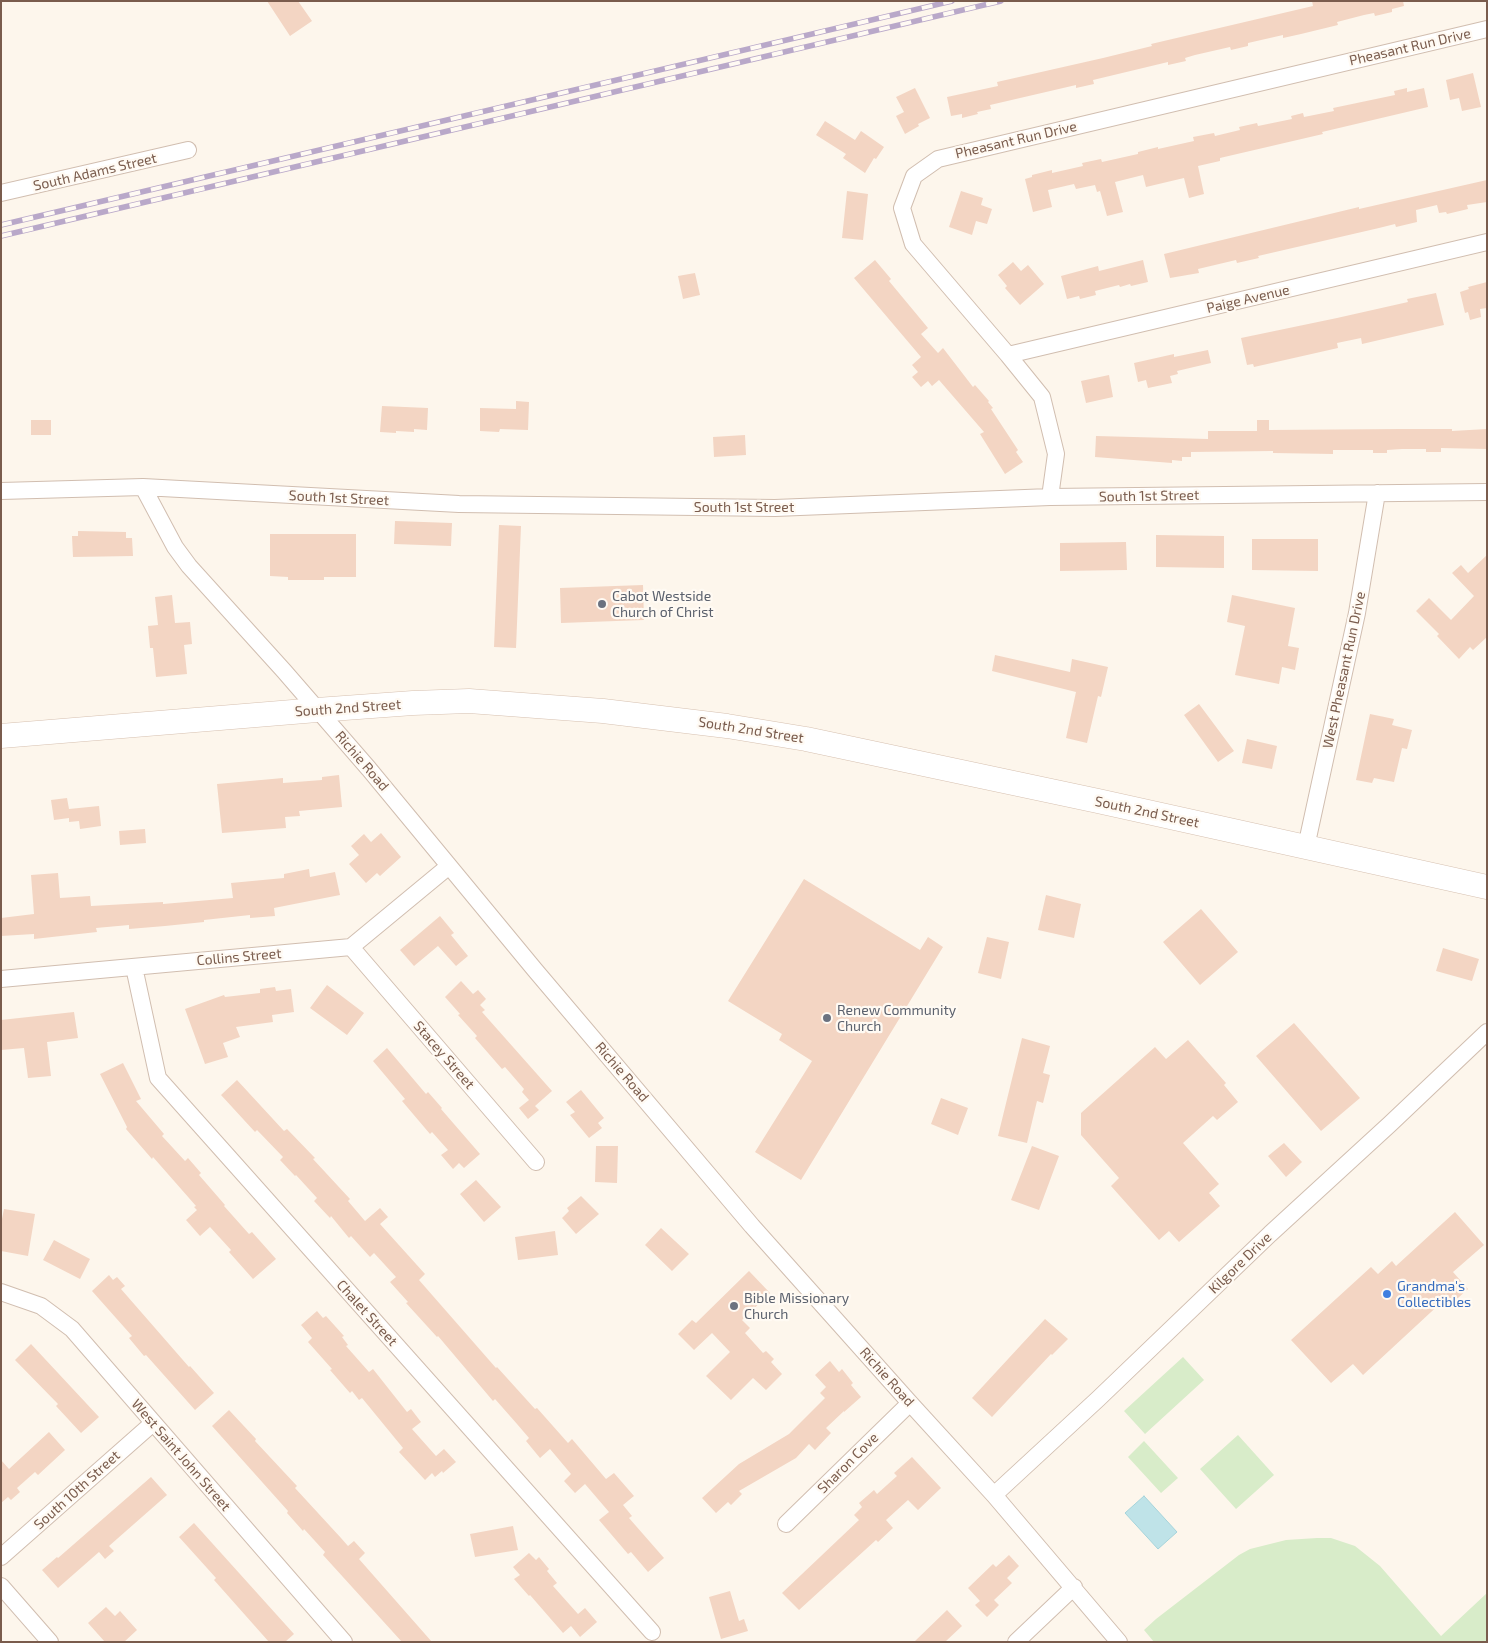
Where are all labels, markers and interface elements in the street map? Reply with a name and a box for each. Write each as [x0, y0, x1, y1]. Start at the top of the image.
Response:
street label: Pheasant Run Drive [1348, 25, 1472, 69]
street label: Pheasant Run Drive [954, 118, 1078, 162]
street label: South Adams Street [32, 150, 158, 194]
street label: Paige Avenue [1205, 281, 1291, 317]
street label: South 1st Street [288, 487, 390, 509]
street label: South 1st Street [1099, 487, 1199, 505]
street label: South 1st Street [694, 499, 794, 515]
place label: Cabot Westside Church of Christ [612, 588, 714, 620]
street label: West Pheasant Run Drive [1319, 590, 1369, 750]
marker: Cabot Westside Church of Christ [596, 598, 608, 610]
street label: South 2nd Street [294, 696, 402, 720]
street label: South 2nd Street [697, 713, 805, 747]
street label: Richie Road [332, 728, 392, 794]
street label: South 2nd Street [1093, 793, 1201, 831]
street label: Collins Street [196, 945, 282, 969]
place label: Renew Community Church [837, 1002, 956, 1034]
marker: Renew Community Church [821, 1012, 833, 1024]
street label: Stacey Street [410, 1018, 478, 1092]
street label: Richie Road [592, 1039, 652, 1105]
street label: Kilgore Drive [1205, 1229, 1275, 1297]
street label: Chalet Street [333, 1277, 401, 1349]
place label: Grandma's Collectibles [1397, 1278, 1471, 1310]
marker: Grandma's Collectibles [1381, 1288, 1393, 1300]
place label: Bible Missionary Church [744, 1290, 849, 1322]
marker: Bible Missionary Church [728, 1300, 740, 1312]
street label: Richie Road [856, 1344, 918, 1410]
street label: West Saint John Street [128, 1396, 234, 1514]
street label: Sharon Cove [814, 1429, 882, 1497]
street label: South 10th Street [31, 1447, 123, 1533]

